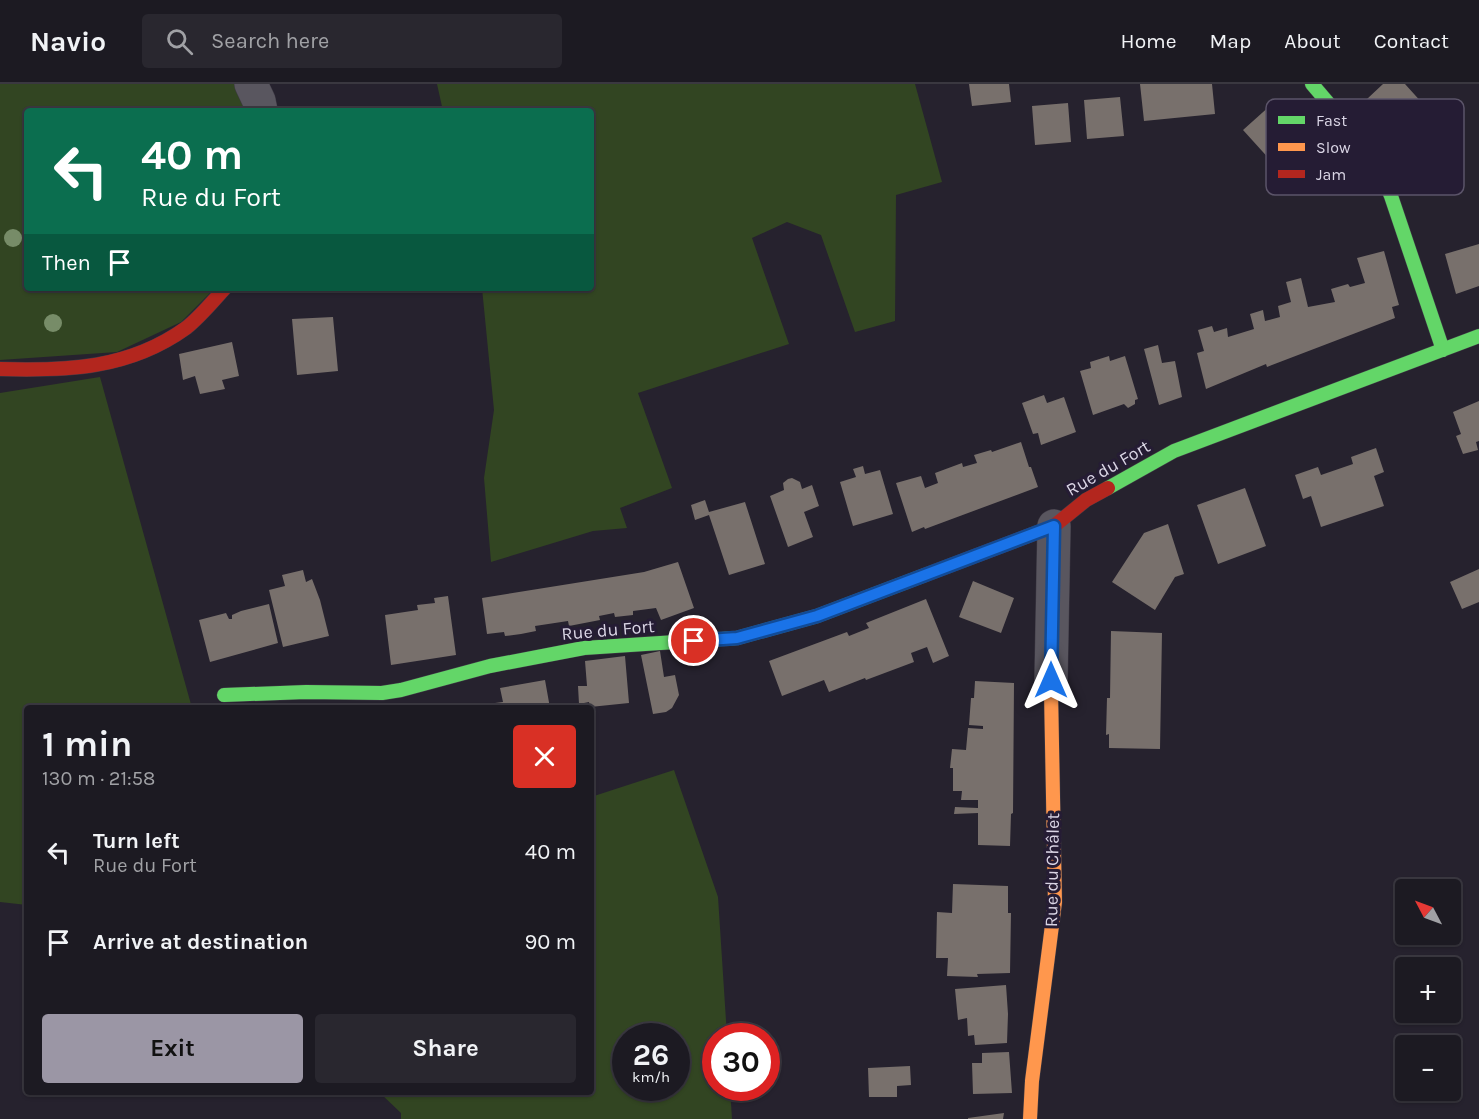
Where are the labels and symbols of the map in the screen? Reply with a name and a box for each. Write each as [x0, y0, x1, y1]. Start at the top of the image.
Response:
legend [1266, 99, 1464, 195]
text: Fast [1316, 111, 1347, 130]
text: Slow [1316, 138, 1351, 157]
text: Jam [1316, 165, 1346, 184]
street label: Rue du Fort [1062, 435, 1154, 501]
street label: Rue du Fort [561, 615, 656, 645]
pin [668, 615, 719, 666]
position arrow [1019, 648, 1083, 712]
street label: Rue du Châlet [1040, 813, 1064, 927]
north arrow [1395, 879, 1461, 945]
speed limit sign: 30 [702, 1023, 780, 1101]

